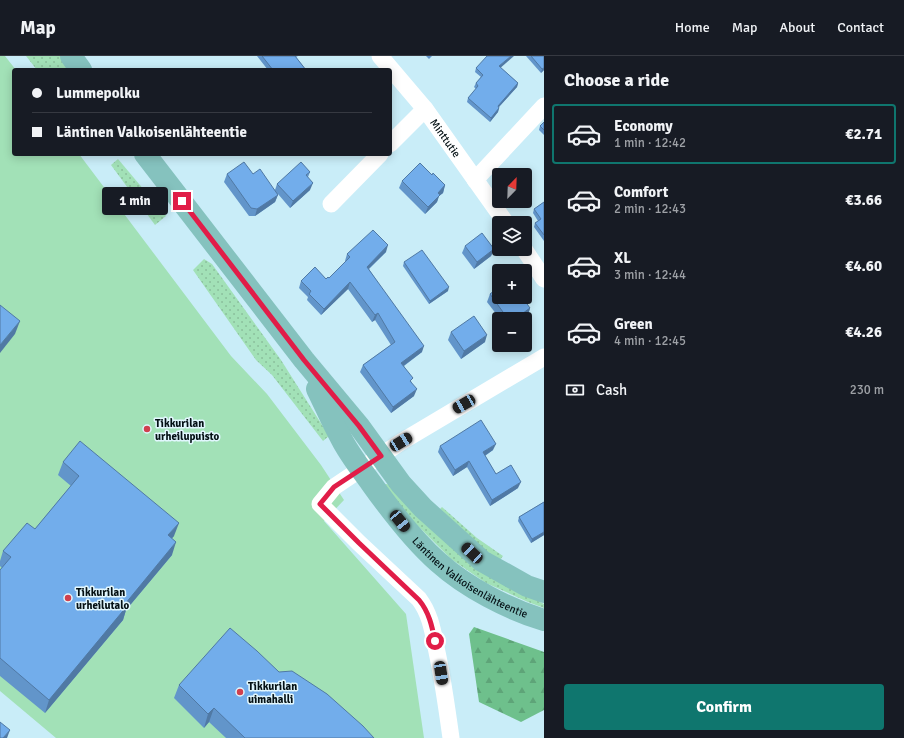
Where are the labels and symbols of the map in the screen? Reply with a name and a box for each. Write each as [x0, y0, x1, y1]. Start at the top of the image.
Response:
street label: Minttutie [427, 116, 464, 160]
north arrow [492, 168, 532, 208]
callout: 1 min [102, 187, 168, 215]
route end [173, 192, 191, 210]
car [451, 393, 477, 415]
place label: Tikkurilan urheilupuisto [155, 417, 220, 443]
marker: Tikkurilan urheilupuisto [142, 424, 152, 434]
car [388, 431, 414, 453]
car [388, 508, 412, 534]
street label: Läntinen Valkoisenlähteentie [410, 534, 530, 620]
car [459, 540, 485, 566]
place label: Tikkurilan urheilutalo [76, 586, 130, 612]
marker: Tikkurilan urheilutalo [63, 593, 73, 603]
route start [426, 632, 444, 650]
car [433, 660, 449, 686]
place label: Tikkurilan uimahalli [248, 680, 297, 706]
marker: Tikkurilan uimahalli [235, 687, 245, 697]

